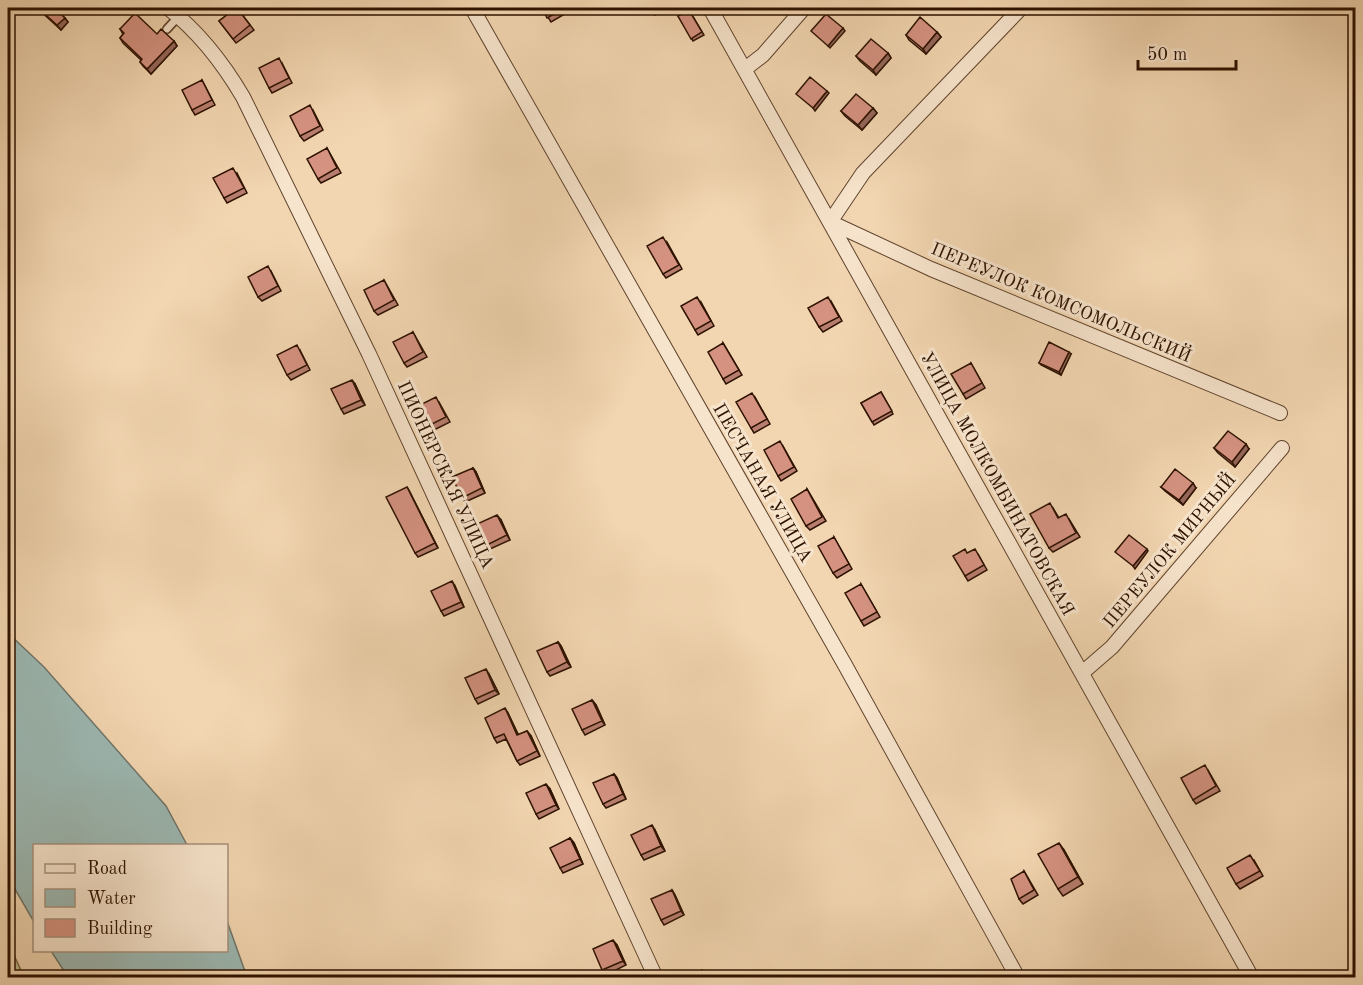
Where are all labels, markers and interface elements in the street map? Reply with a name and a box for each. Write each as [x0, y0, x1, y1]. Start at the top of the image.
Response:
scale bar [1138, 33, 1236, 71]
text: 50 m [1147, 46, 1187, 64]
street label: ПЕРЕУЛОК КОМСОМОЛЬСКИЙ [928, 236, 1195, 366]
street label: УЛИЦА МОЛКОМБИНАТОВСКАЯ [917, 349, 1077, 619]
street label: ПИОНЕРСКАЯ УЛИЦА [394, 378, 497, 572]
street label: ПЕСЧАНАЯ УЛИЦА [709, 400, 815, 566]
street label: ПЕРЕУЛОК МИРНЫЙ [1097, 468, 1240, 632]
legend [33, 844, 228, 952]
text: Road [87, 860, 127, 878]
text: Water [87, 890, 136, 908]
text: Building [87, 920, 153, 938]

